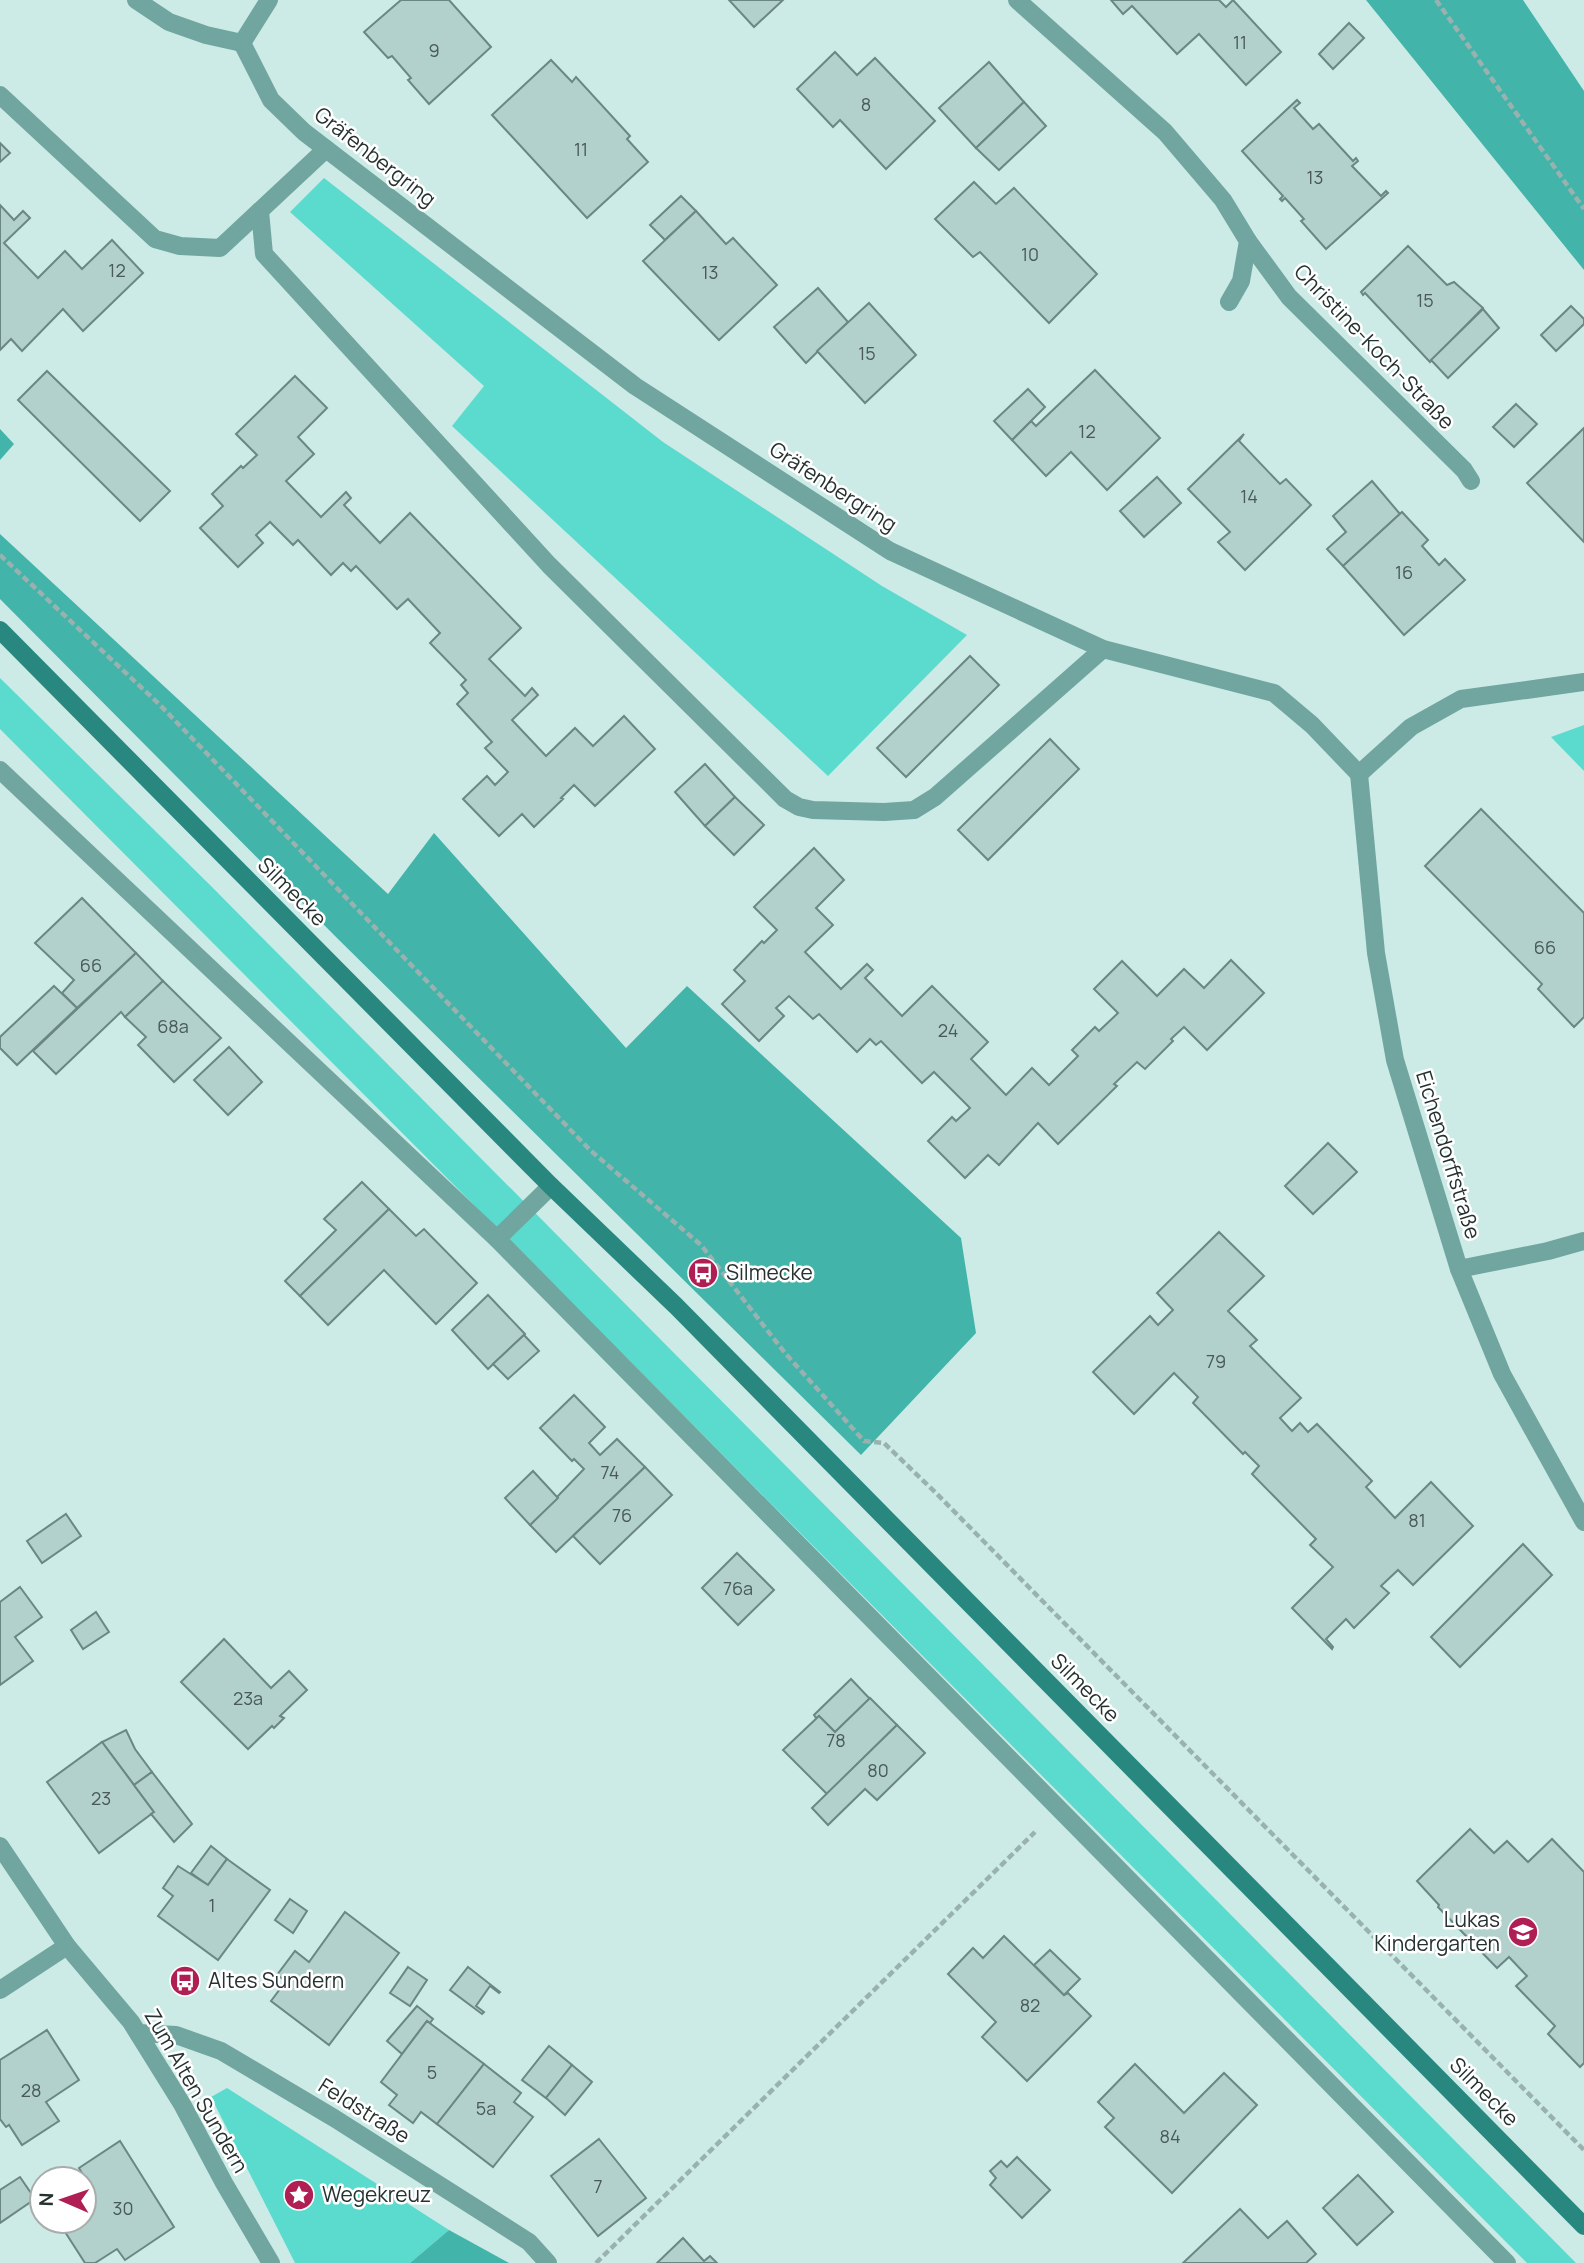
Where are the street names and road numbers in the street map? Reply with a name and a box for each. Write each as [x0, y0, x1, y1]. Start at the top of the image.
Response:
street label: Gräfenbergring [309, 100, 442, 212]
street label: Christine-Koch-Straße [1288, 258, 1461, 435]
street label: Gräfenbergring [764, 434, 903, 538]
street label: Silmecke [252, 851, 333, 932]
street label: Eichendorffstraße [1410, 1067, 1488, 1242]
street label: Silmecke [1045, 1647, 1126, 1728]
street label: Zum Alten Sundern [139, 2003, 255, 2178]
street label: Silmecke [1444, 2051, 1525, 2132]
street label: Feldstraße [313, 2071, 416, 2149]

